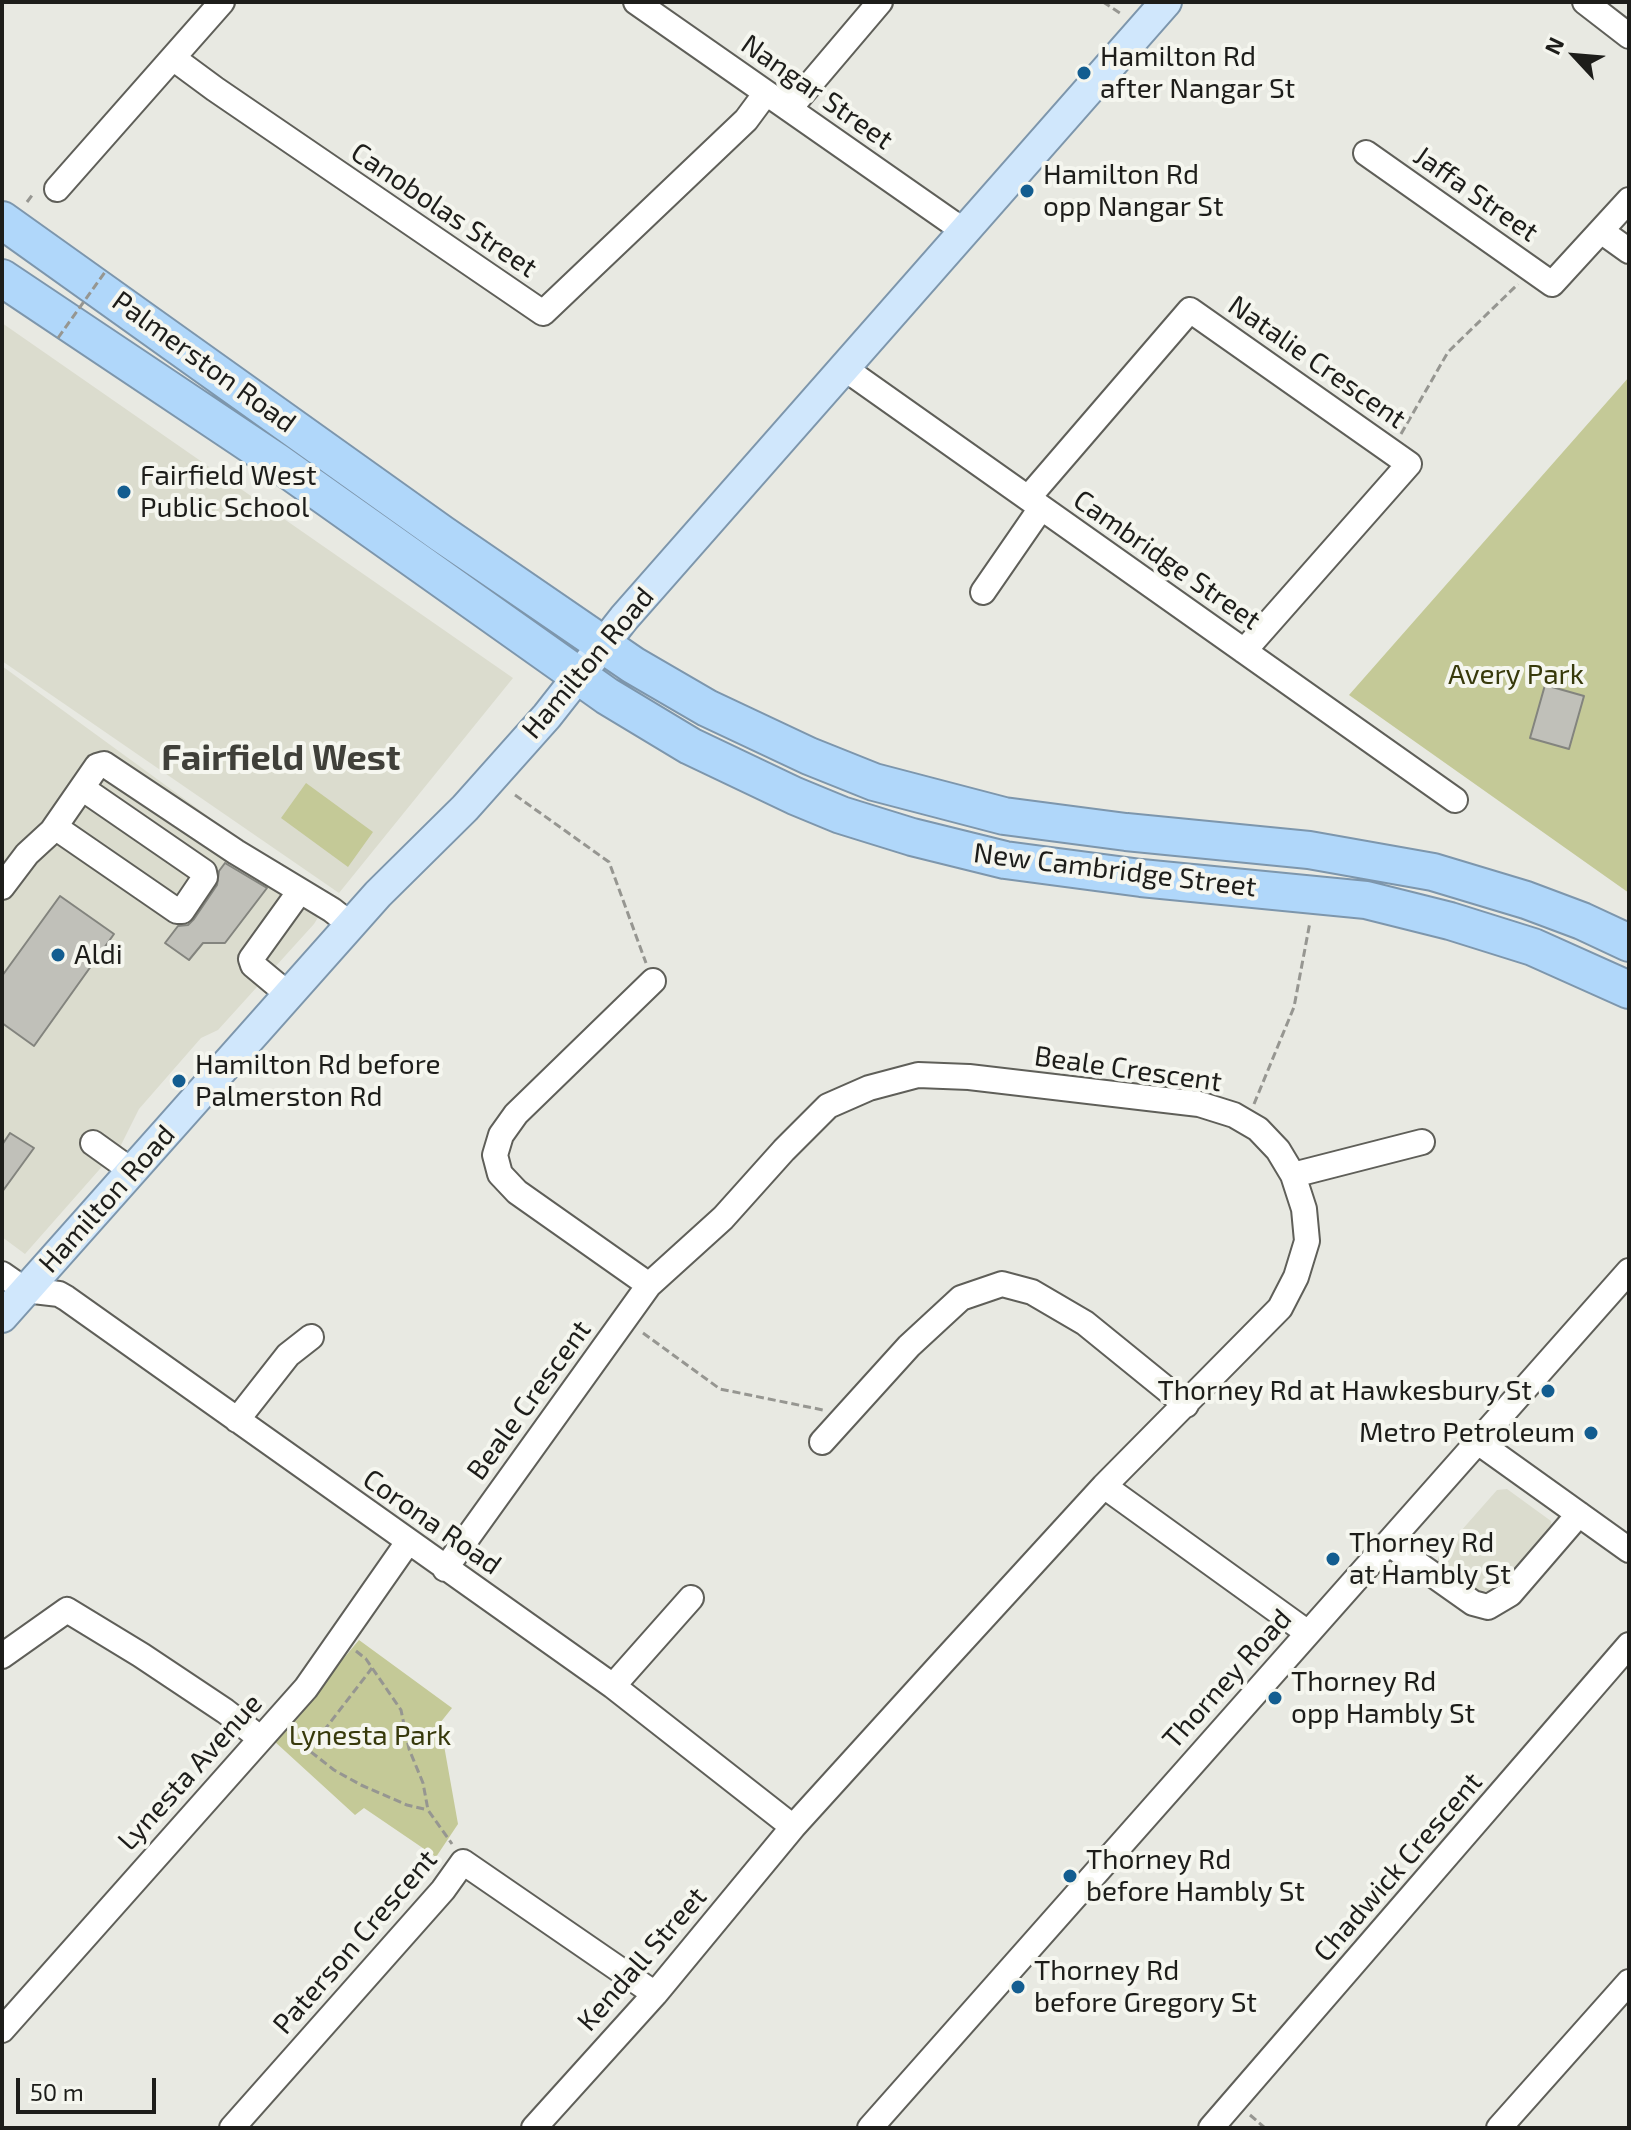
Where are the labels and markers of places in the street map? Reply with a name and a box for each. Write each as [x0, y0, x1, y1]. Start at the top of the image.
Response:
place label: Hamilton Rd after Nangar St [1100, 40, 1295, 106]
marker: Hamilton Rd after Nangar St [1075, 64, 1093, 82]
place label: Hamilton Rd opp Nangar St [1043, 158, 1224, 224]
marker: Hamilton Rd opp Nangar St [1018, 182, 1036, 200]
place label: Fairfield West Public School [140, 459, 317, 525]
marker: Fairfield West Public School [115, 483, 133, 501]
place label: Aldi [74, 938, 123, 972]
marker: Aldi [49, 946, 67, 964]
place label: Hamilton Rd before Palmerston Rd [195, 1048, 441, 1114]
marker: Hamilton Rd before Palmerston Rd [170, 1072, 188, 1090]
place label: Thorney Rd at Hawkesbury St [1158, 1374, 1532, 1408]
marker: Thorney Rd at Hawkesbury St [1539, 1382, 1557, 1400]
place label: Metro Petroleum [1359, 1416, 1575, 1450]
marker: Metro Petroleum [1582, 1424, 1600, 1442]
place label: Thorney Rd at Hambly St [1349, 1526, 1511, 1592]
marker: Thorney Rd at Hambly St [1324, 1550, 1342, 1568]
place label: Thorney Rd opp Hambly St [1291, 1665, 1475, 1731]
marker: Thorney Rd opp Hambly St [1266, 1689, 1284, 1707]
place label: Thorney Rd before Hambly St [1086, 1843, 1305, 1909]
marker: Thorney Rd before Hambly St [1061, 1867, 1079, 1885]
place label: Thorney Rd before Gregory St [1034, 1954, 1257, 2020]
marker: Thorney Rd before Gregory St [1009, 1978, 1027, 1996]

